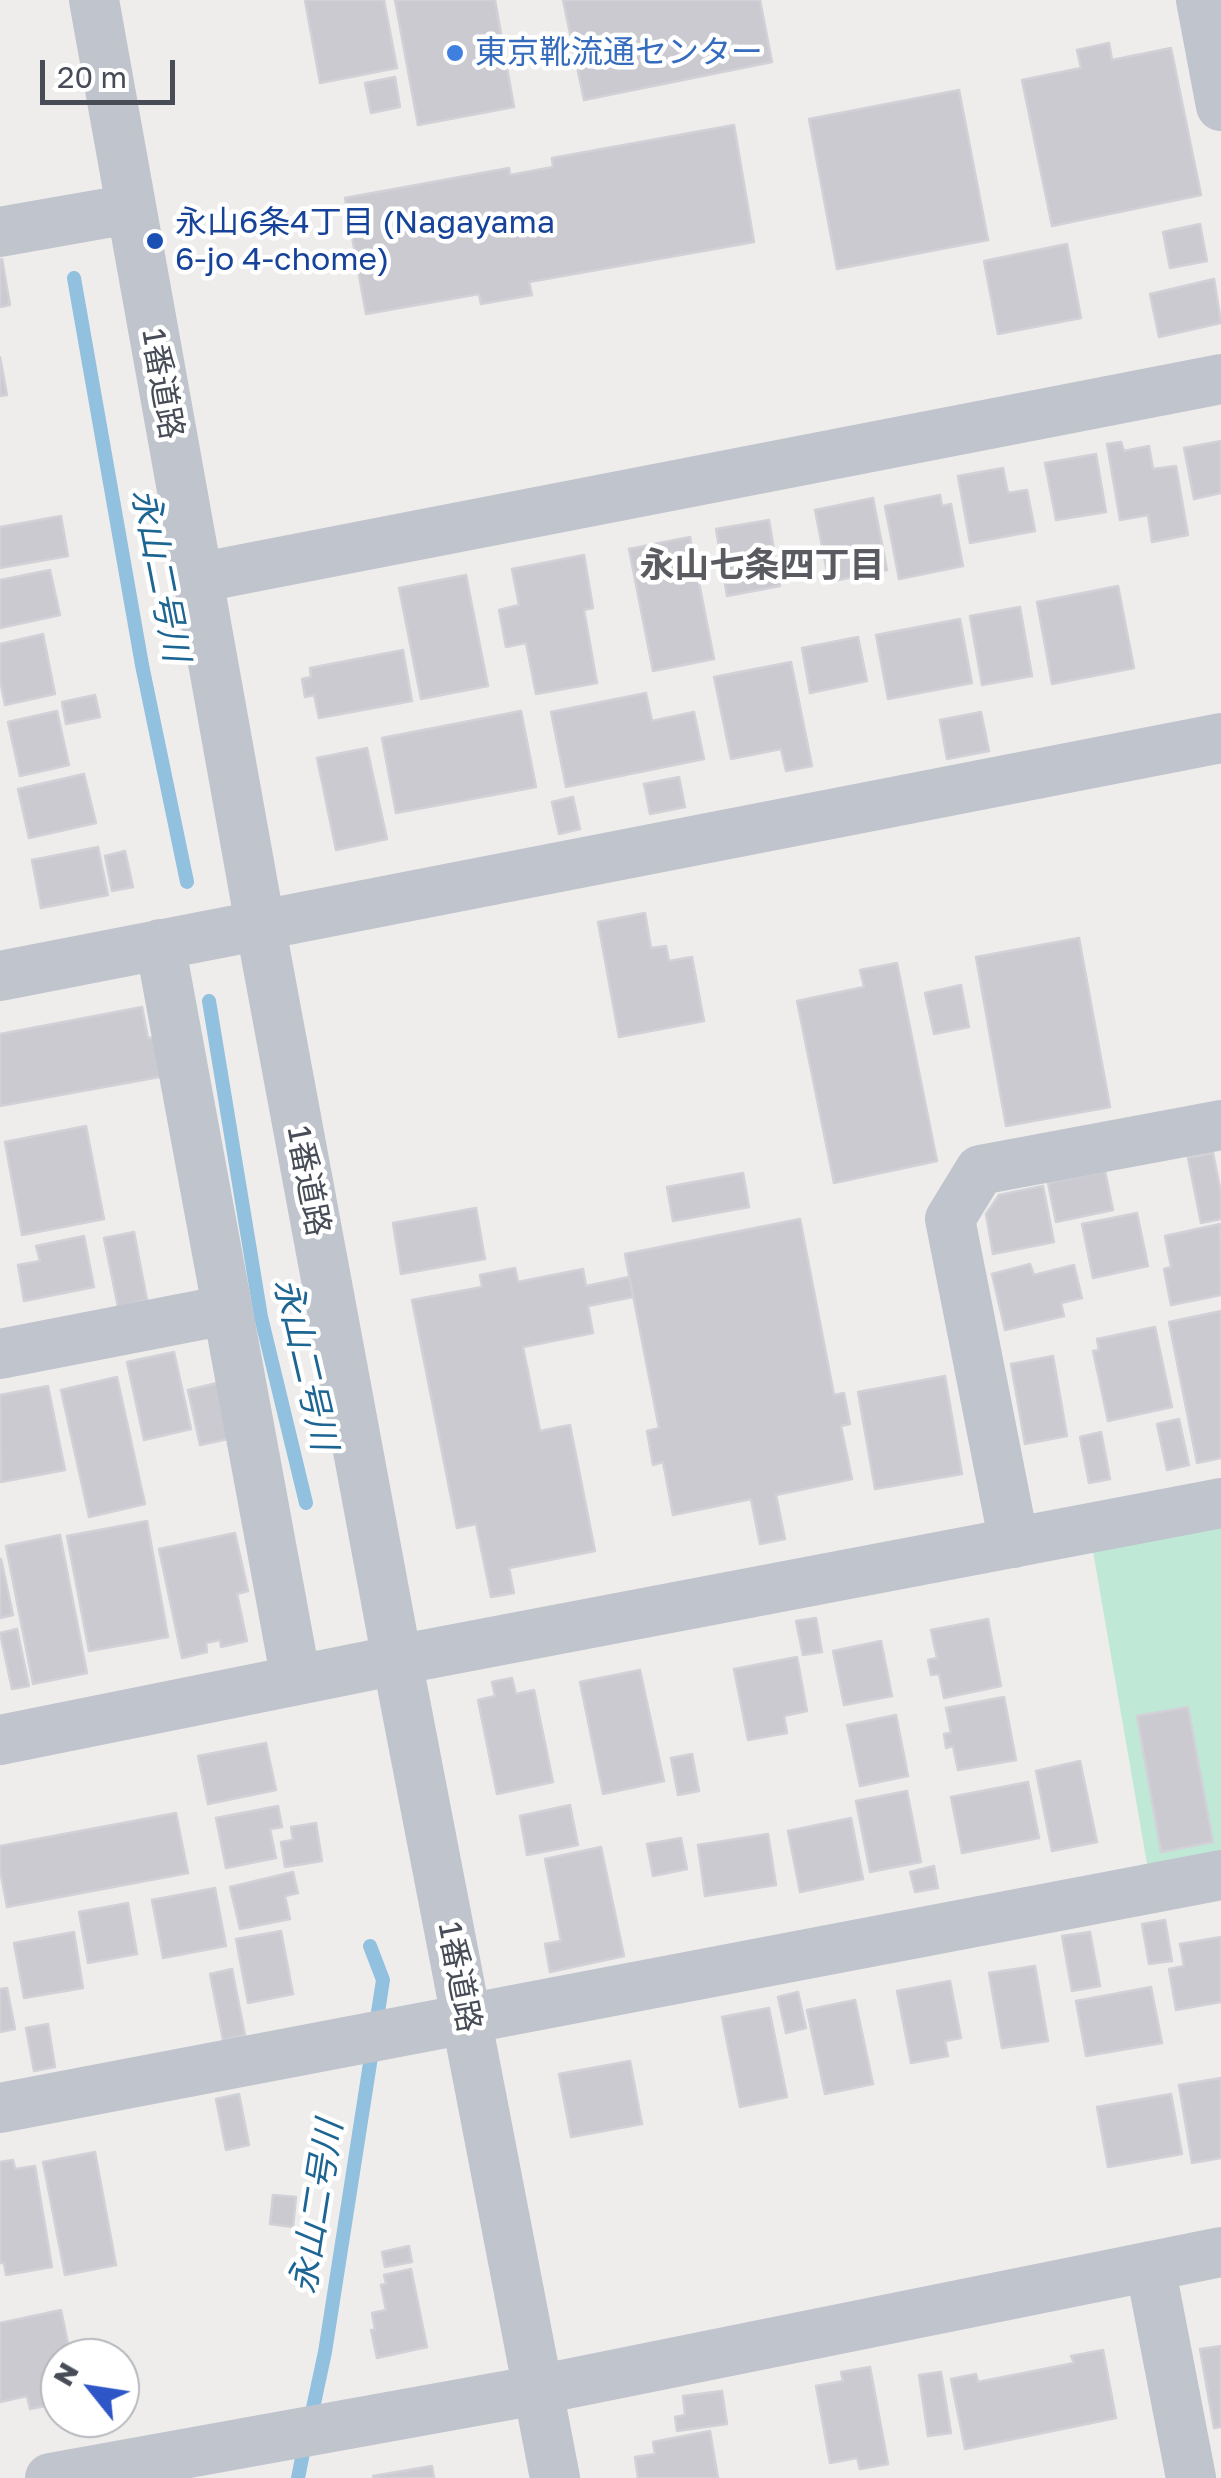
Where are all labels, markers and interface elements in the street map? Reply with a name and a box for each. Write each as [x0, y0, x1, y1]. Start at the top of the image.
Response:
place label: 東京靴流通センター [475, 34, 763, 72]
scale bar [45, 40, 180, 102]
marker: 東京靴流通センター [444, 42, 466, 64]
text: 20 m [57, 59, 127, 95]
place label: 永山6条4丁目 (Nagayama 6-jo 4-chome) [175, 204, 555, 279]
marker: 永山6条4丁目 (Nagayama 6-jo 4-chome) [144, 230, 166, 252]
street label: 1番道路 [133, 326, 191, 442]
water label: 永山二号川 [123, 485, 197, 665]
district label: 永山七条四丁目 [640, 545, 884, 587]
street label: 1番道路 [279, 1123, 337, 1239]
water label: 永山二号川 [265, 1274, 345, 1454]
street label: 1番道路 [430, 1919, 488, 2035]
water label: 永山二号川 [283, 2117, 351, 2297]
north arrow [40, 2338, 140, 2438]
text: N [46, 2356, 85, 2391]

